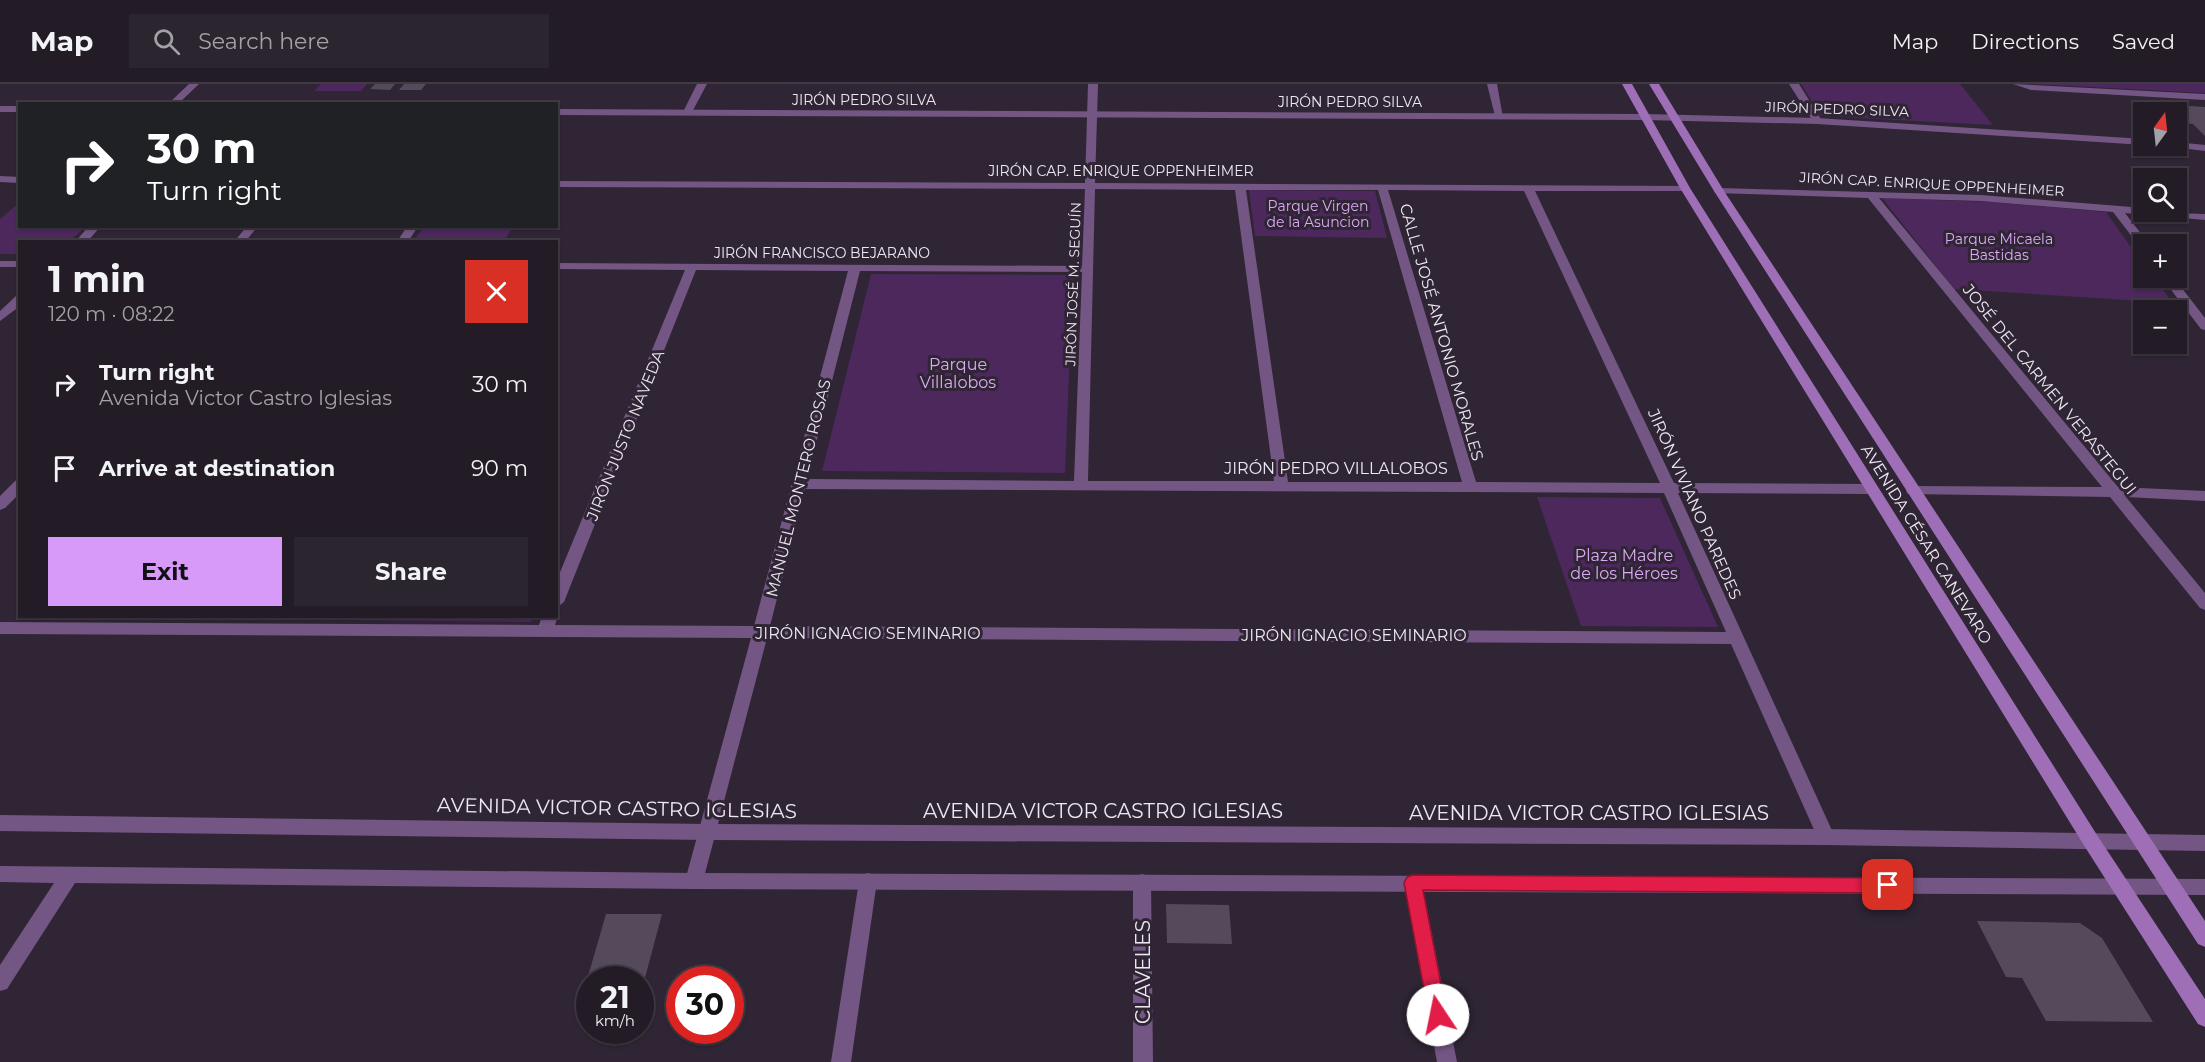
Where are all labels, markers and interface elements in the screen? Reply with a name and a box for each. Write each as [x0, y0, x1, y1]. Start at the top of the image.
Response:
search box [129, 14, 549, 68]
text: Map [30, 24, 93, 58]
icon: search [150, 25, 183, 58]
text: Search here [198, 28, 329, 55]
text: Map [1892, 29, 1938, 54]
text: Directions [1971, 29, 2079, 54]
text: Saved [2112, 29, 2175, 54]
street label: JIRÓN PEDRO SILVA [791, 91, 937, 109]
street label: JIRÓN PEDRO SILVA [1277, 93, 1423, 111]
street label: JIRÓN PEDRO SILVA [1764, 97, 1910, 121]
north arrow [2133, 102, 2187, 156]
map controls [2133, 102, 2187, 354]
text: 30 m [147, 122, 256, 174]
icon: right [48, 126, 126, 204]
street label: JIRÓN CAP. ENRIQUE OPPENHEIMER [987, 162, 1254, 180]
street label: JIRÓN CAP. ENRIQUE OPPENHEIMER [1798, 168, 2065, 200]
button: search [2133, 168, 2187, 222]
text: Turn right [147, 174, 282, 207]
park label: Parque Virgen de la Asuncion [1267, 197, 1369, 231]
street label: CALLE JOSÉ ANTONIO MORALES [1396, 201, 1487, 463]
street label: JIRÓN JOSÉ M. SEGUÍN [1061, 202, 1085, 367]
park label: Parque Micaela Bastidas [1945, 230, 2053, 264]
button: + [2133, 234, 2187, 288]
street label: JIRÓN FRANCISCO BEJARANO [713, 244, 930, 262]
text: 1 min [48, 257, 146, 301]
button: close [465, 260, 528, 323]
street label: JOSÉ DEL CARMEN VERASTEGUI [1958, 280, 2140, 498]
button: − [2133, 300, 2187, 354]
text: 120 m · 08:22 [48, 302, 175, 326]
street label: JIRÓN JUSTO NAVEDA [582, 347, 669, 524]
park label: Parque Villalobos [920, 355, 996, 392]
text: Turn right [99, 359, 214, 386]
icon: right [48, 368, 81, 401]
text: 30 m [472, 371, 528, 398]
street label: MANUEL MONTERO ROSAS [762, 377, 835, 599]
text: Avenida Victor Castro Iglesias [99, 386, 392, 410]
street label: JIRÓN VIVIANO PAREDES [1643, 405, 1745, 603]
street label: AVENIDA CÉSAR CANEVARO [1857, 441, 1996, 647]
icon: arrive [48, 452, 81, 485]
text: Arrive at destination [99, 455, 335, 482]
text: 90 m [471, 455, 528, 482]
street label: JIRÓN PEDRO VILLALOBOS [1223, 459, 1448, 478]
button: Exit [48, 537, 282, 606]
button: Share [294, 537, 528, 606]
park label: Plaza Madre de los Héroes [1570, 546, 1678, 583]
street label: JIRÓN IGNACIO SEMINARIO [754, 624, 981, 643]
street label: JIRÓN IGNACIO SEMINARIO [1240, 626, 1467, 645]
street label: AVENIDA VICTOR CASTRO IGLESIAS [437, 793, 797, 823]
street label: AVENIDA VICTOR CASTRO IGLESIAS [923, 799, 1283, 823]
street label: AVENIDA VICTOR CASTRO IGLESIAS [1409, 801, 1769, 825]
pin [1862, 859, 1913, 910]
icon: arrive [1871, 868, 1904, 901]
street label: CLAVELES [1131, 920, 1155, 1024]
speed limit sign: 30 [666, 966, 744, 1044]
text: 21 [600, 979, 630, 1016]
position arrow [1406, 983, 1470, 1047]
text: km/h [595, 1011, 635, 1030]

